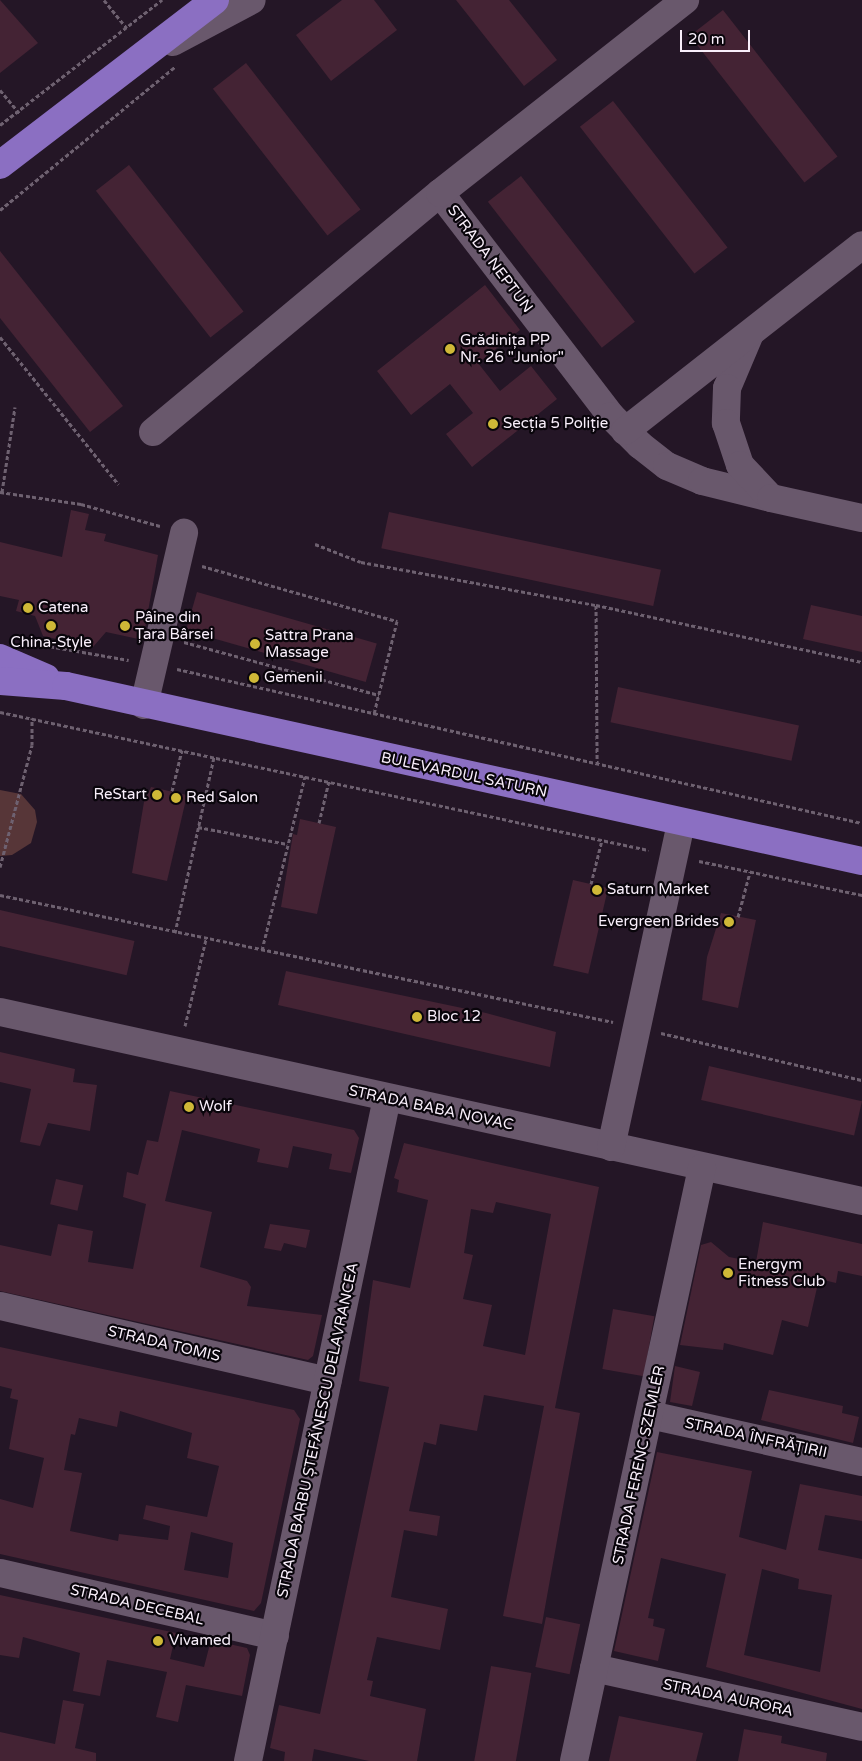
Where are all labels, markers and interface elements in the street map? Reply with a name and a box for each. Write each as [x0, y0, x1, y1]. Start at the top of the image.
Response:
scale bar [682, 20, 752, 52]
text: 20 m [688, 30, 725, 48]
street label: STRADA NEPTUN [444, 202, 536, 316]
place label: Grădinița PP Nr. 26 "Junior" [460, 331, 564, 366]
marker: Grădinița PP Nr. 26 "Junior" [444, 343, 456, 355]
place label: Secția 5 Poliție [503, 415, 608, 433]
marker: Secția 5 Poliție [487, 418, 499, 430]
place label: Catena [38, 599, 88, 617]
marker: Catena [22, 602, 34, 614]
place label: Pâine din Țara Bârsei [135, 608, 213, 643]
marker: China-Style [45, 620, 57, 632]
marker: Pâine din Țara Bârsei [119, 620, 131, 632]
place label: Sattra Prana Massage [265, 626, 354, 661]
place label: China-Style [10, 634, 92, 652]
marker: Sattra Prana Massage [249, 638, 261, 650]
place label: Gemenii [264, 669, 323, 687]
marker: Gemenii [248, 672, 260, 684]
street label: BULEVARDUL SATURN [379, 749, 549, 801]
place label: ReStart [93, 786, 147, 804]
marker: ReStart [151, 789, 163, 801]
place label: Red Salon [186, 789, 258, 807]
marker: Red Salon [170, 792, 182, 804]
place label: Saturn Market [607, 881, 709, 899]
marker: Saturn Market [591, 884, 603, 896]
place label: Evergreen Brides [598, 913, 719, 931]
marker: Evergreen Brides [723, 916, 735, 928]
place label: Bloc 12 [427, 1008, 481, 1026]
marker: Bloc 12 [411, 1011, 423, 1023]
street label: STRADA BABA NOVAC [347, 1082, 515, 1134]
place label: Wolf [199, 1098, 232, 1116]
marker: Wolf [183, 1101, 195, 1113]
place label: Energym Fitness Club [738, 1255, 825, 1290]
street label: STRADA BARBU ȘTEFĂNESCU DELAVRANCEA [274, 1261, 362, 1599]
marker: Energym Fitness Club [722, 1267, 734, 1279]
street label: STRADA TOMIS [106, 1322, 222, 1366]
street label: STRADA FERENC SZEMLÉR [609, 1364, 669, 1566]
street label: STRADA ÎNFRĂȚIRII [683, 1414, 829, 1462]
street label: STRADA DECEBAL [68, 1581, 206, 1629]
place label: Vivamed [169, 1632, 231, 1650]
marker: Vivamed [151, 1634, 165, 1648]
street label: STRADA AURORA [661, 1675, 795, 1721]

